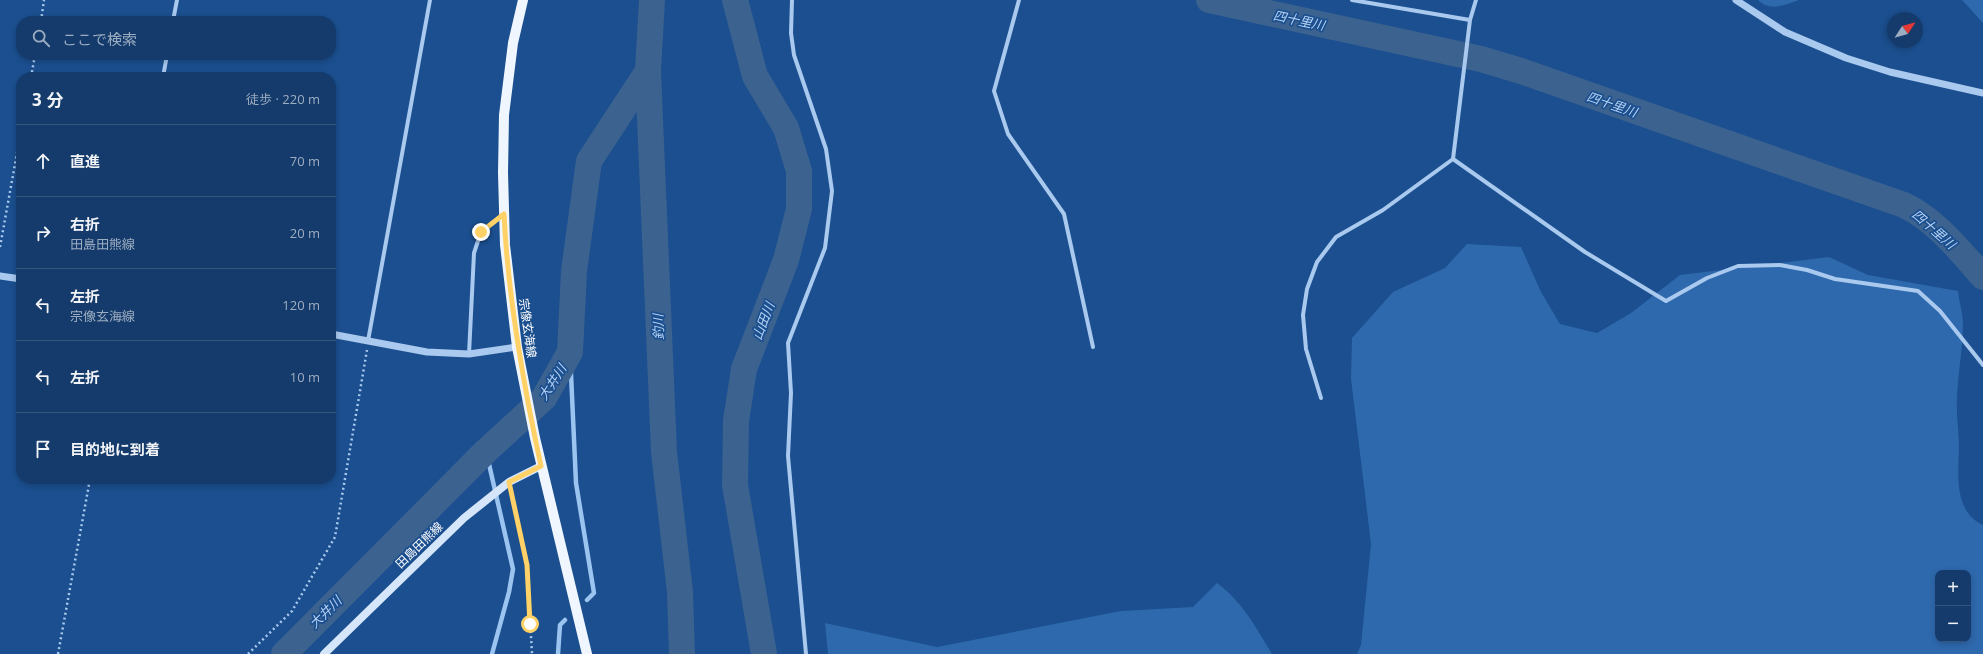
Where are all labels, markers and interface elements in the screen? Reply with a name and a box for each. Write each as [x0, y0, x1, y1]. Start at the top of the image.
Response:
water label: 四十里川 [1272, 6, 1328, 35]
north arrow [1887, 12, 1923, 48]
search box [16, 16, 336, 60]
icon: search [30, 27, 52, 49]
text: ここで検索 [62, 29, 137, 49]
water label: 四十里川 [1584, 87, 1641, 122]
text: 3 分 [32, 88, 63, 111]
text: 徒歩 · 220 m [246, 90, 320, 108]
icon: ahead [32, 150, 54, 172]
text: 直進 [70, 151, 100, 171]
text: 70 m [290, 152, 320, 170]
water label: 四十里川 [1908, 205, 1961, 254]
text: 右折 [70, 214, 100, 234]
icon: right [32, 222, 54, 244]
route end [472, 223, 490, 241]
text: 20 m [290, 224, 320, 242]
text: 田島田熊線 [70, 235, 135, 253]
text: 左折 [70, 286, 100, 306]
icon: left [32, 294, 54, 316]
text: 120 m [282, 296, 320, 314]
street label: 宗像玄海線 [515, 297, 541, 359]
water label: 山田川 [748, 298, 779, 342]
text: 宗像玄海線 [70, 307, 135, 325]
water label: 釣川 [648, 312, 667, 340]
water label: 大井川 [534, 359, 571, 403]
icon: left [32, 366, 54, 388]
text: 左折 [70, 367, 100, 387]
text: 10 m [290, 368, 320, 386]
icon: arrive [32, 438, 54, 460]
text: 目的地に到着 [70, 439, 160, 459]
street label: 田島田熊線 [392, 518, 446, 572]
map controls [1935, 570, 1971, 642]
button: + [1935, 570, 1971, 606]
water label: 大井川 [305, 590, 347, 632]
button: − [1935, 606, 1971, 642]
route start [521, 615, 539, 633]

